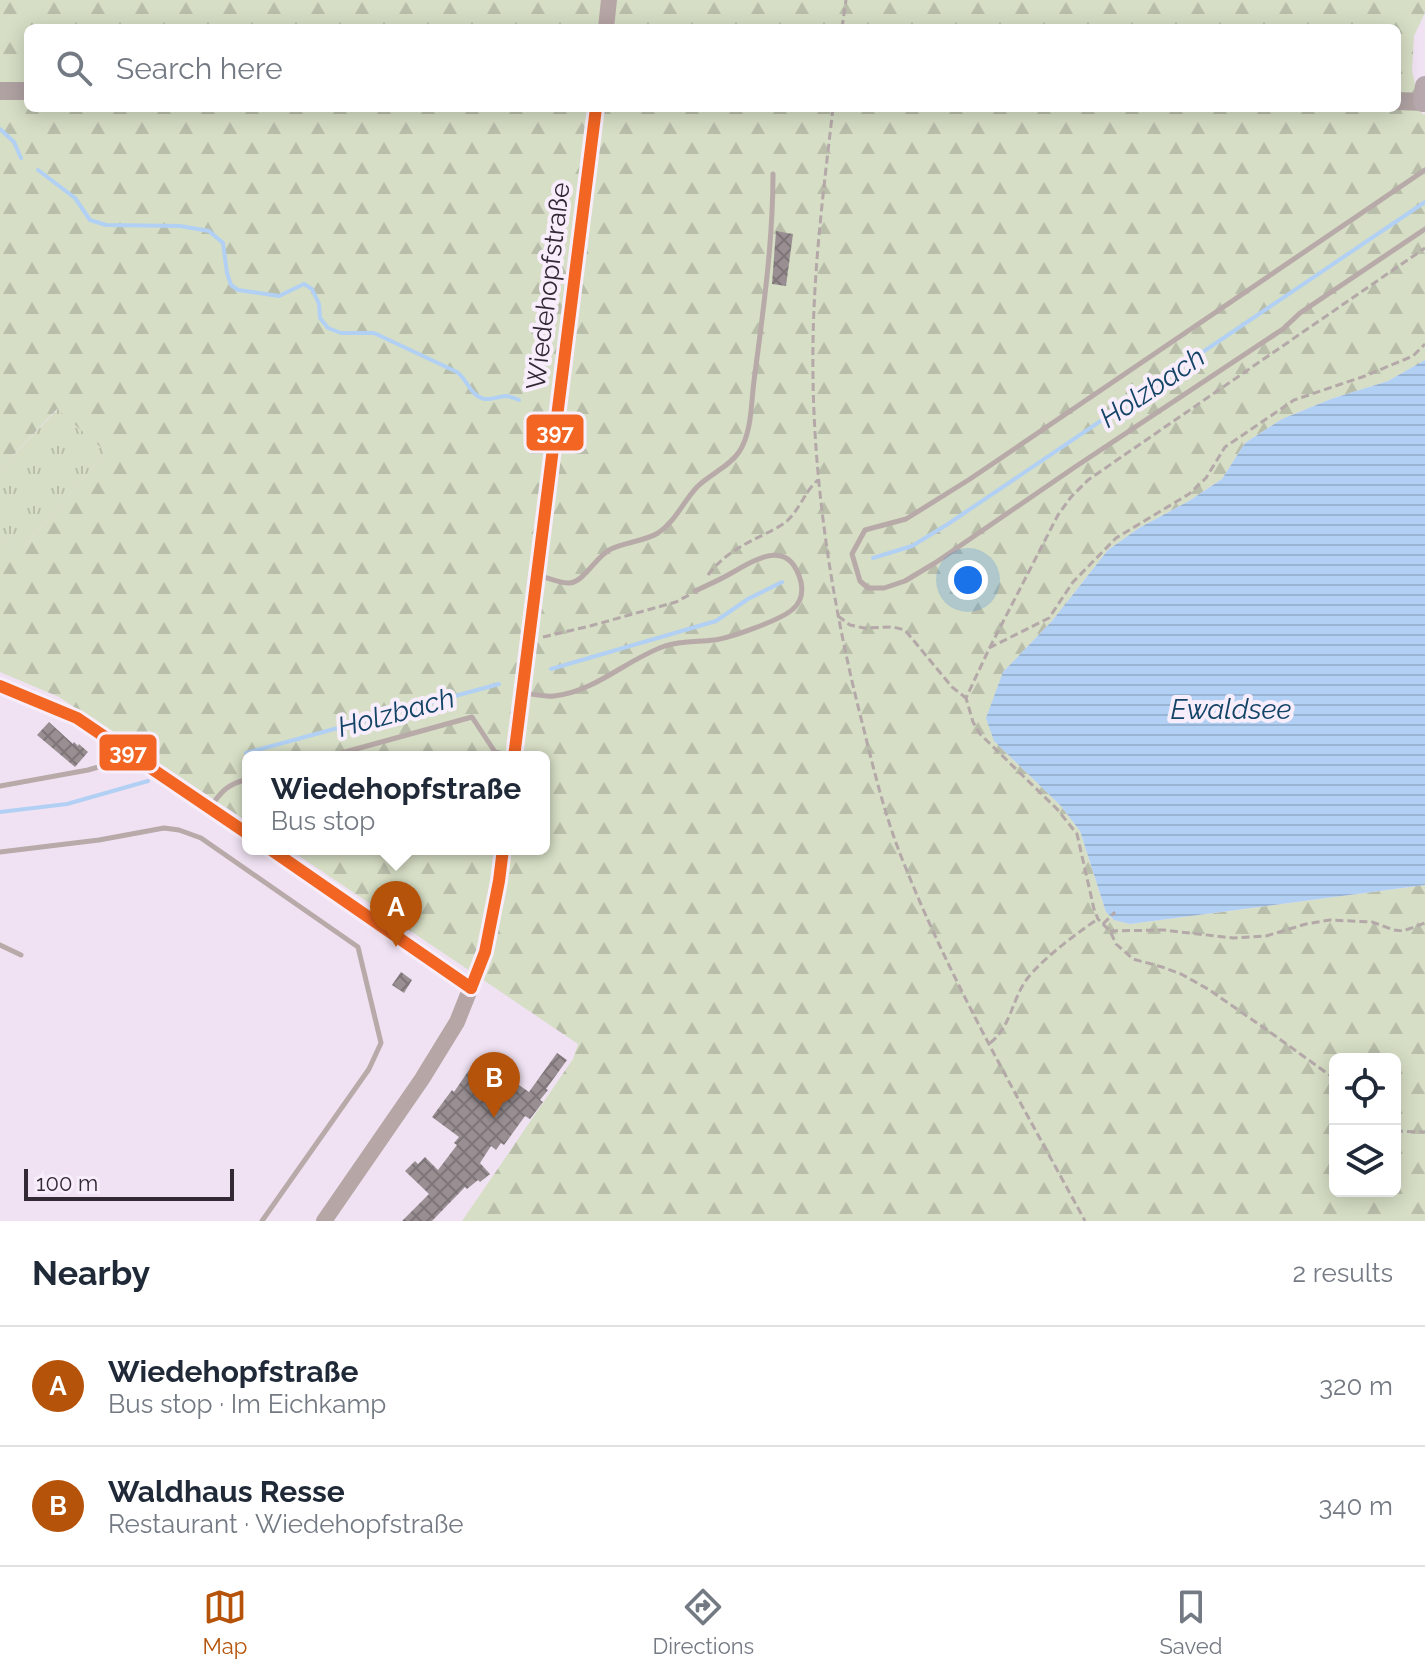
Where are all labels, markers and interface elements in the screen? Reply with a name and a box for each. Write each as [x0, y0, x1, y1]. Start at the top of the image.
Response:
search box [24, 24, 1401, 112]
icon: search [52, 46, 96, 90]
text: Search here [116, 51, 283, 86]
street label: Wiedehopfstraße [520, 181, 576, 391]
water label: Holzbach [1093, 340, 1211, 435]
line badge: 397 [525, 413, 585, 452]
text: 397 [536, 419, 574, 445]
your location [948, 560, 988, 600]
water label: Holzbach [334, 681, 458, 744]
water label: Ewaldsee [1170, 693, 1292, 726]
line badge: 397 [98, 733, 158, 772]
text: 397 [109, 739, 147, 765]
popup [242, 751, 550, 855]
text: Wiedehopfstraße [271, 771, 521, 806]
text: Bus stop [271, 806, 375, 836]
pin: A [370, 881, 422, 947]
pin: B [468, 1052, 520, 1118]
map controls [1329, 1053, 1401, 1197]
button: locate [1329, 1053, 1401, 1125]
button: layers [1329, 1125, 1401, 1197]
scale bar [24, 1165, 234, 1201]
text: 100 m [36, 1170, 98, 1196]
text: Nearby [32, 1253, 150, 1293]
text: 2 results [1293, 1258, 1393, 1288]
text: Wiedehopfstraße [108, 1354, 359, 1389]
text: A [49, 1371, 67, 1401]
text: 320 m [1319, 1371, 1393, 1401]
text: Bus stop · Im Eichkamp [108, 1389, 386, 1419]
text: Waldhaus Resse [108, 1474, 345, 1509]
text: B [49, 1491, 67, 1521]
text: 340 m [1318, 1491, 1393, 1521]
text: Restaurant · Wiedehopfstraße [108, 1509, 464, 1539]
tab: Map [203, 1585, 247, 1659]
tab: Directions [653, 1585, 754, 1659]
tab: Saved [1159, 1585, 1222, 1659]

